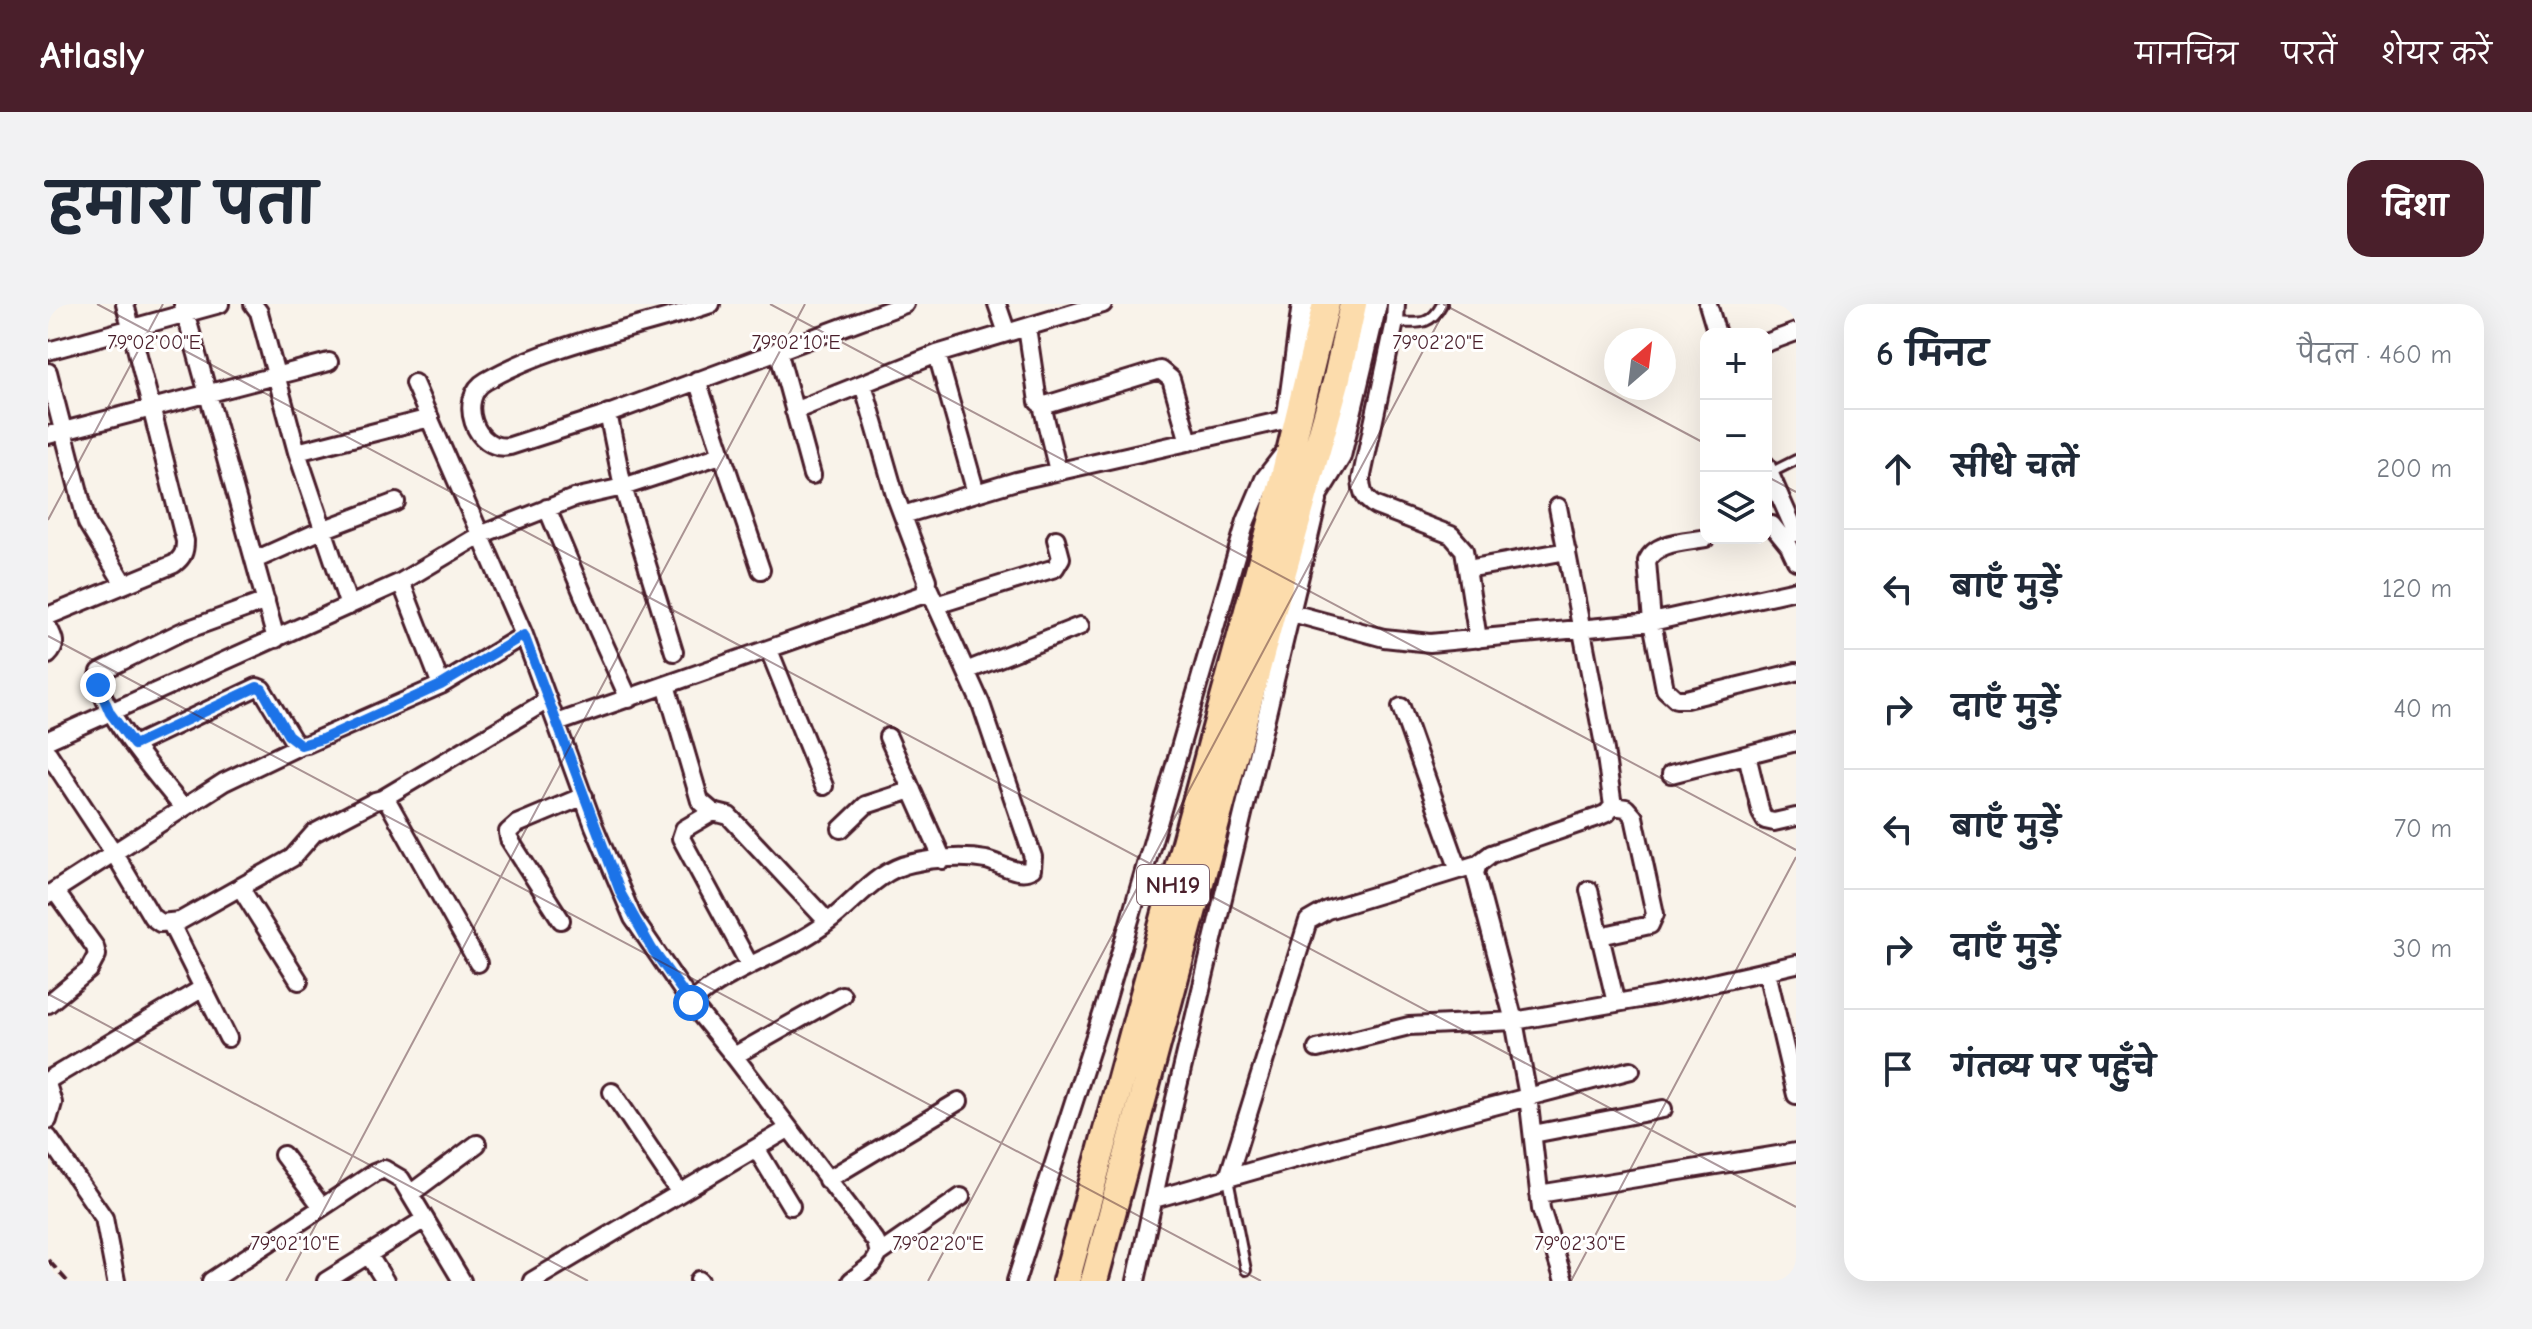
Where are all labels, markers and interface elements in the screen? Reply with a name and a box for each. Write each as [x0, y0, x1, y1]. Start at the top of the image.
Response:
text: Atlasly [40, 34, 144, 78]
text: मानचित्र [2135, 39, 2238, 71]
text: परतें [2282, 39, 2337, 71]
text: शेयर करें [2381, 39, 2492, 71]
button: दिशा [2347, 160, 2484, 257]
text: हमारा पता [48, 173, 317, 237]
north arrow [1604, 328, 1676, 400]
map controls [1700, 328, 1772, 544]
button: + [1700, 328, 1772, 400]
text: 79°02'00"E [107, 331, 201, 354]
text: 79°02'10"E [751, 331, 841, 354]
text: 79°02'20"E [1392, 331, 1484, 354]
text: 6 मिनट [1876, 334, 1988, 374]
text: पैदल · 460 m [2297, 340, 2452, 370]
button: − [1700, 400, 1772, 472]
icon: ahead [1876, 447, 1920, 491]
text: सीधे चलें [1952, 450, 2078, 485]
text: 200 m [2377, 454, 2452, 484]
button: layers [1700, 472, 1772, 544]
icon: left [1876, 567, 1920, 611]
text: बाएँ मुड़ें [1952, 570, 2060, 605]
text: 120 m [2382, 574, 2452, 604]
route end [80, 667, 116, 703]
icon: right [1876, 687, 1920, 731]
text: दाएँ मुड़ें [1952, 690, 2059, 725]
text: 40 m [2393, 694, 2452, 724]
icon: left [1876, 807, 1920, 851]
text: बाएँ मुड़ें [1952, 810, 2060, 845]
text: 70 m [2394, 814, 2452, 844]
road number: NH19 [1137, 865, 1209, 905]
icon: right [1876, 927, 1920, 971]
text: दाएँ मुड़ें [1952, 930, 2059, 965]
text: 30 m [2393, 934, 2452, 964]
route start [673, 985, 709, 1021]
icon: arrive [1876, 1047, 1920, 1091]
text: गंतव्य पर पहुँचे [1952, 1050, 2156, 1085]
text: 79°02'10"E [250, 1232, 340, 1255]
text: 79°02'20"E [892, 1232, 984, 1255]
text: 79°02'30"E [1534, 1232, 1626, 1255]

